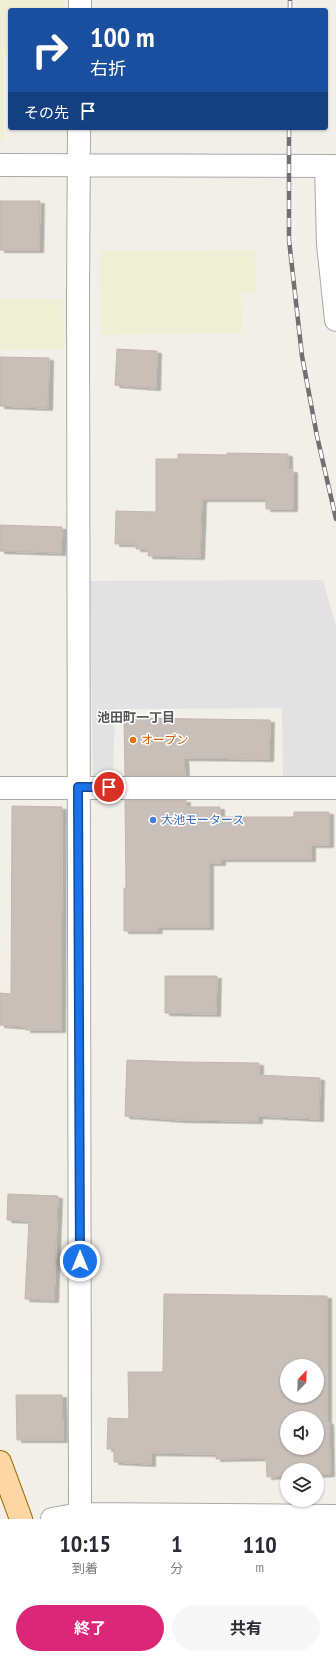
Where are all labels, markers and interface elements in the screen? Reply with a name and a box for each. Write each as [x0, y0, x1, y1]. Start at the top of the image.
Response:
text: 100 m [90, 18, 154, 55]
icon: right [24, 24, 76, 76]
text: 右折 [90, 57, 126, 80]
icon: arrive [77, 100, 99, 122]
text: その先 [24, 103, 69, 122]
district label: 池田町一丁目 [97, 709, 175, 726]
place label: オープン [141, 732, 188, 747]
marker: オープン [128, 735, 138, 745]
pin [92, 770, 126, 804]
icon: arrive [98, 776, 120, 798]
place label: 大池モータース [161, 812, 244, 827]
marker: 大池モータース [148, 815, 158, 825]
position arrow [59, 1240, 101, 1282]
north arrow [280, 1359, 324, 1403]
map controls [280, 1359, 324, 1507]
button: sound [280, 1411, 324, 1455]
button: layers [280, 1463, 324, 1507]
text: 10:15 [59, 1528, 111, 1559]
text: 1 [171, 1528, 182, 1559]
text: 110 [242, 1529, 277, 1560]
text: m [255, 1559, 264, 1576]
text: 到着 [72, 1560, 98, 1577]
text: 分 [170, 1560, 183, 1577]
button: 終了 [16, 1605, 164, 1651]
button: 共有 [172, 1605, 320, 1651]

